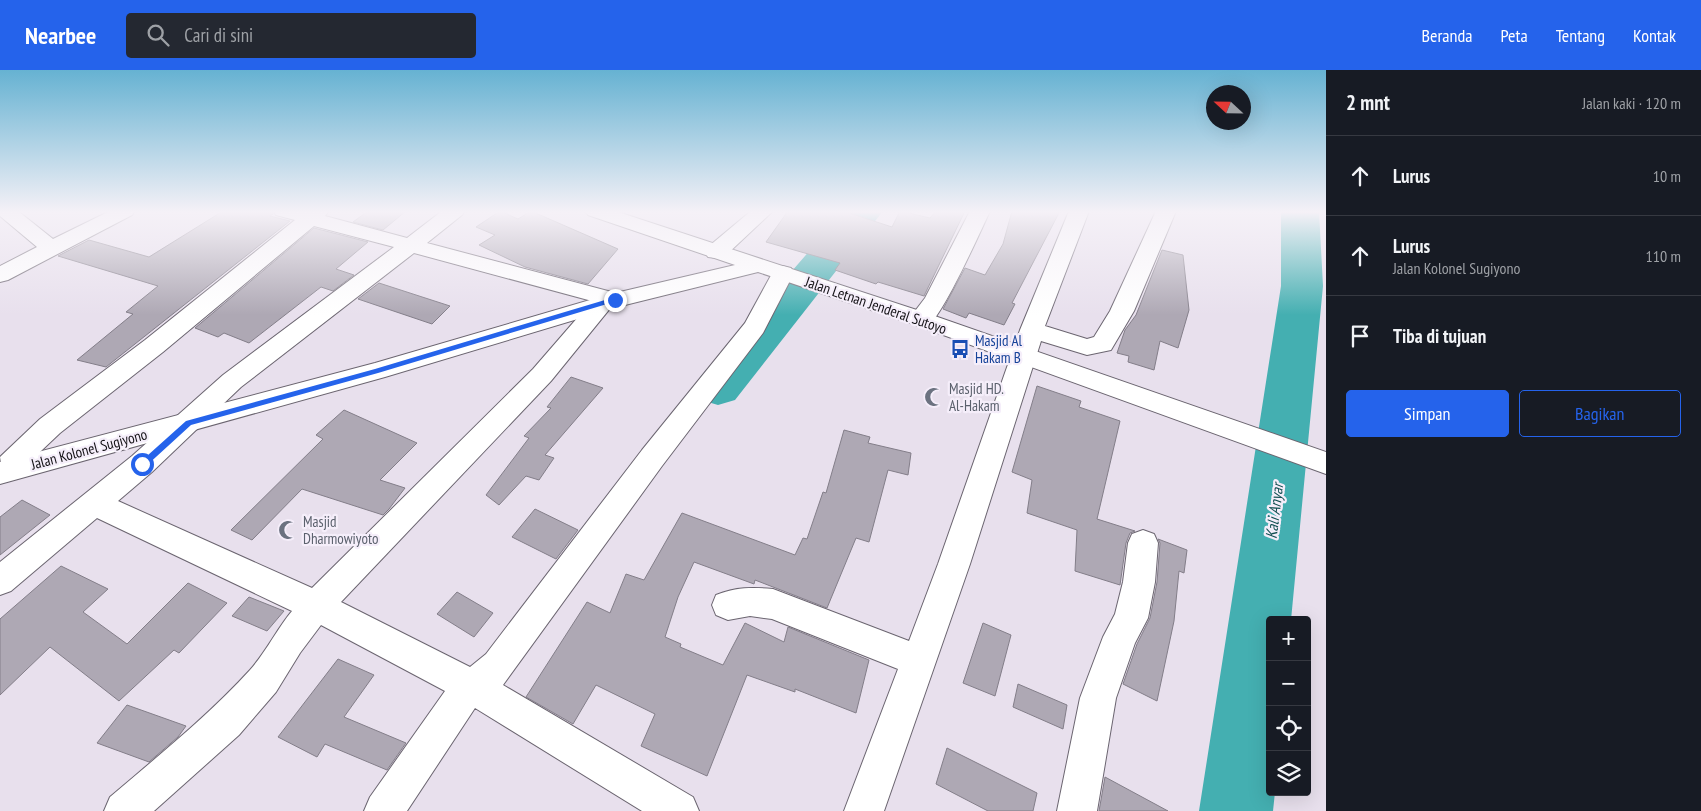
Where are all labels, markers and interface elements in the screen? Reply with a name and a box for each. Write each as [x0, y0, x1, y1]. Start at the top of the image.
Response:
search box [126, 13, 476, 58]
text: Nearbee [25, 20, 96, 51]
icon: search [144, 21, 172, 49]
text: Cari di sini [184, 23, 253, 47]
text: Beranda [1422, 24, 1472, 47]
text: Peta [1500, 24, 1528, 47]
text: Tentang [1556, 24, 1605, 47]
text: Kontak [1633, 24, 1676, 47]
north arrow [1206, 85, 1251, 130]
text: 2 mnt [1346, 89, 1390, 116]
text: Jalan kaki · 120 m [1582, 93, 1681, 113]
icon: ahead [1346, 162, 1374, 190]
text: Lurus [1393, 164, 1430, 188]
text: 10 m [1653, 166, 1681, 186]
text: Lurus [1393, 234, 1430, 258]
icon: ahead [1346, 242, 1374, 270]
text: 110 m [1646, 246, 1681, 266]
text: Jalan Kolonel Sugiyono [1393, 258, 1520, 278]
street label: Jalan Letnan Jenderal Sutoyo [802, 272, 949, 338]
route end [604, 289, 627, 312]
icon: arrive [1346, 322, 1374, 350]
text: Tiba di tujuan [1393, 324, 1486, 348]
place label: Masjid Al Hakam B [975, 331, 1022, 367]
bus stop icon: Masjid Al Hakam B [949, 338, 971, 360]
place label: Masjid HD. Al-Hakam [949, 379, 1004, 415]
mosque icon: Masjid HD. Al-Hakam [923, 386, 945, 408]
button: Simpan [1346, 390, 1509, 437]
button: Bagikan [1519, 390, 1681, 437]
street label: Jalan Kolonel Sugiyono [28, 424, 149, 474]
route start [131, 453, 154, 476]
water label: Kali Anyar [1261, 480, 1288, 540]
place label: Masjid Dharmowiyoto [303, 512, 378, 548]
mosque icon: Masjid Dharmowiyoto [277, 519, 299, 541]
map controls [1266, 616, 1311, 796]
button: + [1266, 616, 1311, 661]
button: − [1266, 661, 1311, 706]
button: locate [1266, 706, 1311, 751]
button: layers [1266, 751, 1311, 796]

